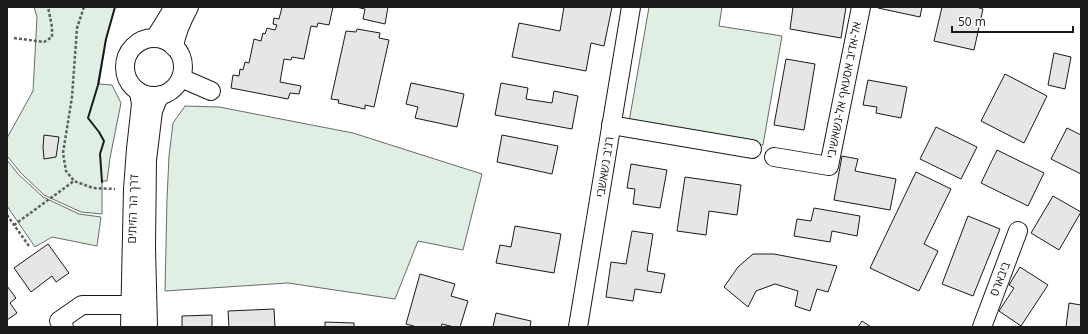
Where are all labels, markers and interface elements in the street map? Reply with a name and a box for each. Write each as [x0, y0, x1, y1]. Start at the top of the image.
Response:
scale bar [952, 8, 1073, 34]
text: 50 m [958, 13, 986, 30]
street label: אל-אדיב אסעאף אל-נשאשיבי [822, 20, 865, 160]
street label: רג'ב נשאשבי [591, 135, 618, 198]
street label: דרך הר הזיתים [123, 174, 142, 244]
street label: ביבארס [985, 258, 1014, 299]

